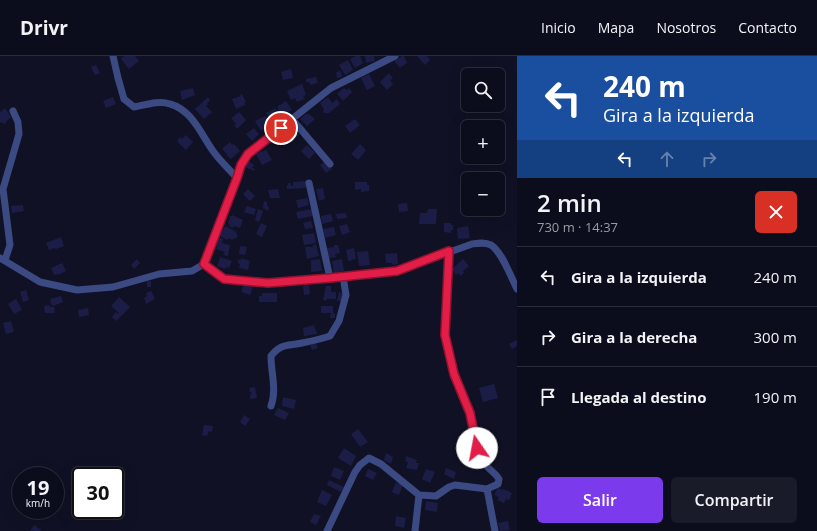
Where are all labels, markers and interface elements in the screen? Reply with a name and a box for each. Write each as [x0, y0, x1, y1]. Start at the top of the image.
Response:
text: Drivr [20, 15, 68, 41]
text: Inicio [541, 18, 576, 37]
text: Mapa [598, 18, 634, 37]
text: Nosotros [656, 18, 716, 37]
text: Contacto [738, 18, 797, 37]
text: 240 m [603, 67, 686, 105]
map controls [461, 68, 505, 216]
button: search [461, 68, 505, 112]
icon: left [537, 72, 589, 124]
text: Gira a la izquierda [603, 103, 755, 127]
pin [264, 111, 298, 145]
icon: arrive [270, 117, 292, 139]
button: + [461, 120, 505, 164]
icon: left [614, 148, 636, 170]
icon: ahead [656, 148, 678, 170]
icon: right [698, 148, 720, 170]
button: − [461, 172, 505, 216]
text: 2 min [537, 186, 602, 219]
button: close [755, 191, 797, 233]
text: 730 m · 14:37 [537, 218, 618, 236]
icon: left [537, 266, 559, 288]
text: Gira a la izquierda [571, 267, 707, 287]
text: 240 m [753, 267, 797, 287]
icon: right [537, 326, 559, 348]
text: Gira a la derecha [571, 327, 697, 347]
text: 300 m [753, 327, 797, 347]
icon: arrive [537, 386, 559, 408]
text: Llegada al destino [571, 387, 706, 407]
text: 190 m [753, 387, 797, 407]
position arrow [456, 427, 498, 469]
speed limit sign: 30 [72, 467, 124, 519]
text: 19 [27, 474, 49, 501]
button: Salir [537, 477, 663, 523]
button: Compartir [671, 477, 797, 523]
text: km/h [26, 496, 50, 510]

